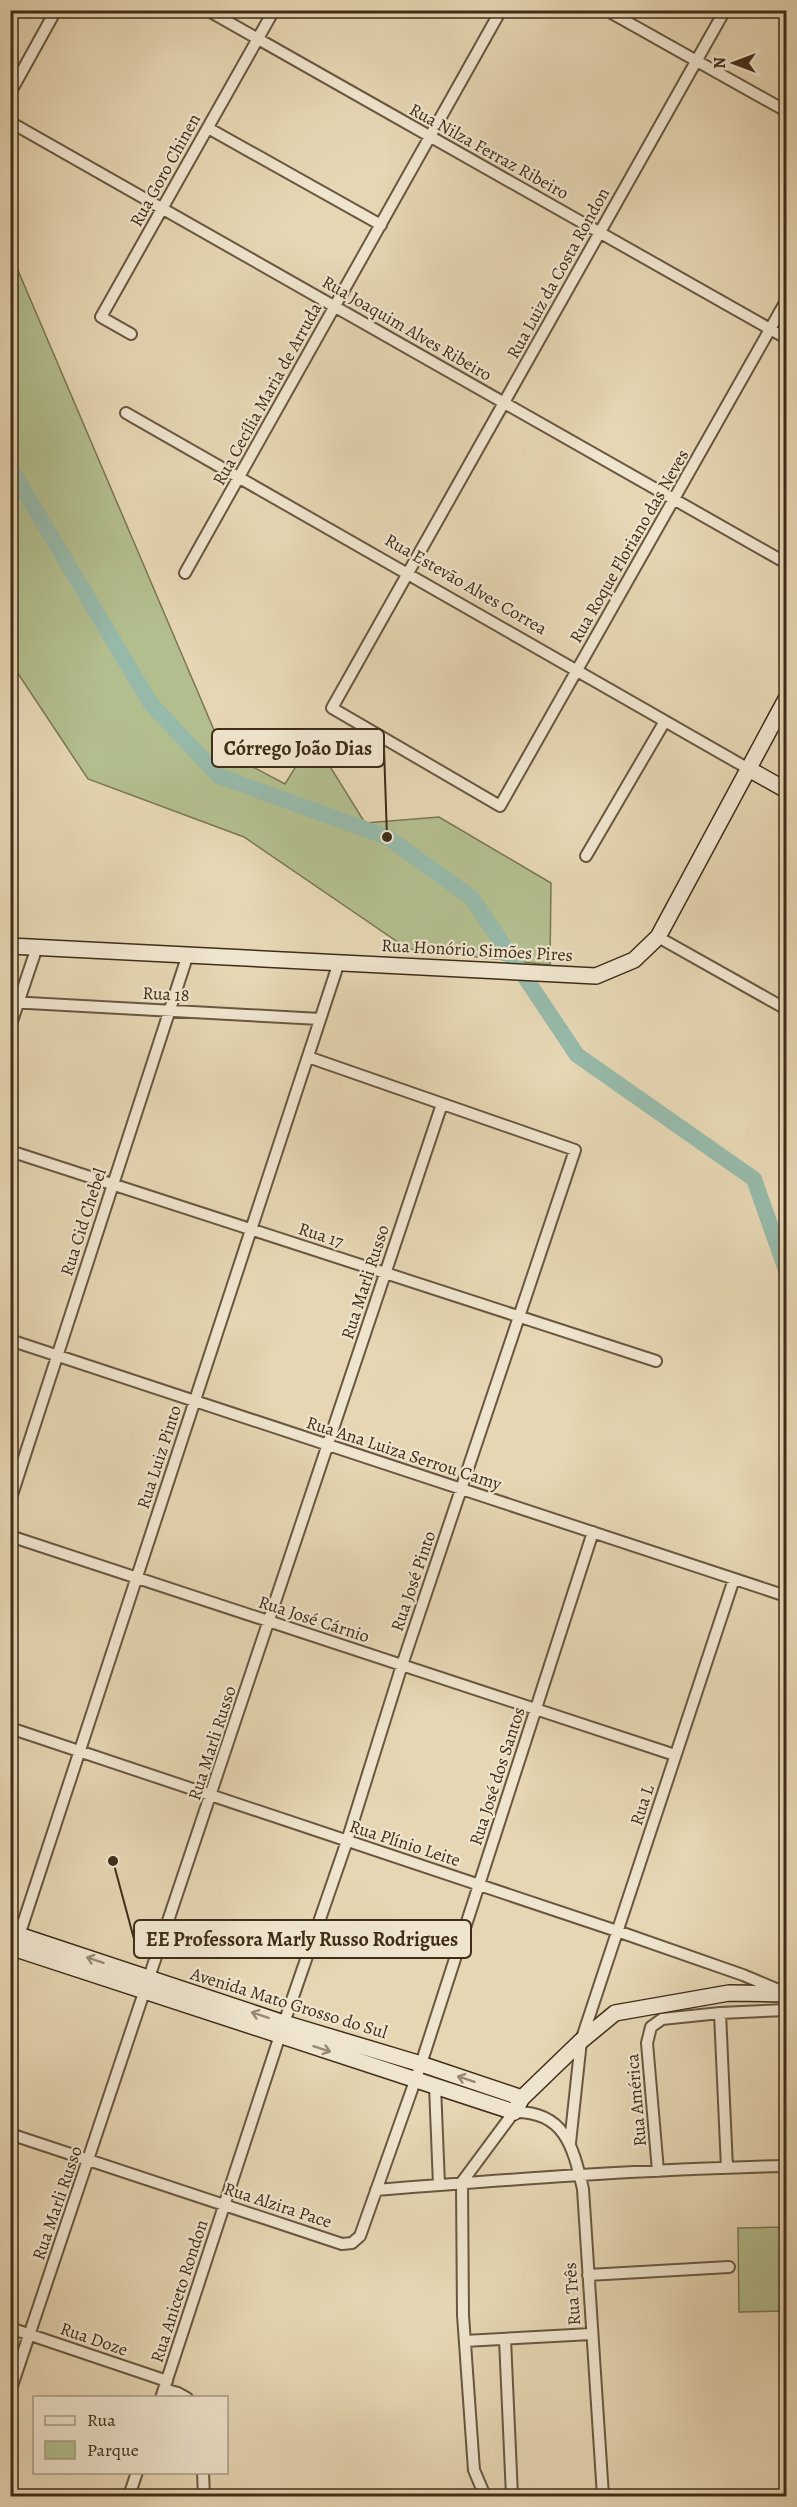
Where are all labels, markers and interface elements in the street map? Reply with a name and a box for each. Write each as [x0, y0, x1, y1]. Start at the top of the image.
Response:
north arrow [704, 33, 764, 93]
text: N [709, 57, 731, 69]
street label: Rua Nilza Ferraz Ribeiro [405, 97, 573, 205]
street label: Rua Goro Chinen [124, 109, 206, 231]
street label: Rua Luiz da Costa Rondon [501, 183, 615, 363]
street label: Rua Joaquim Alves Ribeiro [318, 270, 496, 386]
street label: Rua Cecília Maria de Arruda [207, 298, 328, 490]
street label: Rua Roque Floriano das Neves [564, 445, 694, 647]
street label: Rua Estevão Alves Correa [380, 528, 552, 641]
callout: Córrego João Dias [212, 729, 384, 767]
text: Córrego João Dias [224, 735, 372, 762]
street label: Rua Honório Simões Pires [381, 933, 573, 967]
street label: Rua 18 [142, 981, 190, 1007]
street label: Rua Cid Chebel [54, 1164, 112, 1279]
street label: Rua 17 [295, 1216, 347, 1254]
street label: Rua Marli Russo [335, 1222, 395, 1342]
street label: Rua Luiz Pinto [131, 1402, 187, 1512]
street label: Rua Ana Luiza Serrou Camy [303, 1410, 506, 1496]
street label: Rua José Pinto [385, 1528, 441, 1634]
street label: Rua José Cárnio [255, 1590, 373, 1648]
street label: Rua Marli Russo [182, 1683, 242, 1803]
street label: Rua José dos Santos [463, 1704, 531, 1848]
street label: Rua L [624, 1781, 660, 1828]
street label: Rua Plínio Leite [346, 1814, 464, 1872]
callout: EE Professora Marly Russo Rodrigues [134, 1920, 471, 1958]
text: EE Professora Marly Russo Rodrigues [146, 1926, 458, 1953]
one-way arrow [86, 1954, 105, 1965]
street label: Avenida Mato Grosso do Sul [187, 1961, 391, 2045]
one-way arrow [251, 2009, 270, 2020]
one-way arrow [312, 2044, 331, 2055]
street label: Rua América [620, 2052, 652, 2147]
one-way arrow [457, 2073, 476, 2084]
street label: Rua Marli Russo [26, 2143, 88, 2263]
street label: Rua Alzira Pace [221, 2176, 335, 2234]
street label: Rua Aniceto Rondon [145, 2216, 213, 2366]
street label: Rua Três [558, 2262, 586, 2326]
street label: Rua Doze [57, 2316, 131, 2362]
legend [33, 2396, 228, 2474]
text: Rua [87, 2408, 116, 2432]
text: Parque [87, 2438, 139, 2462]

